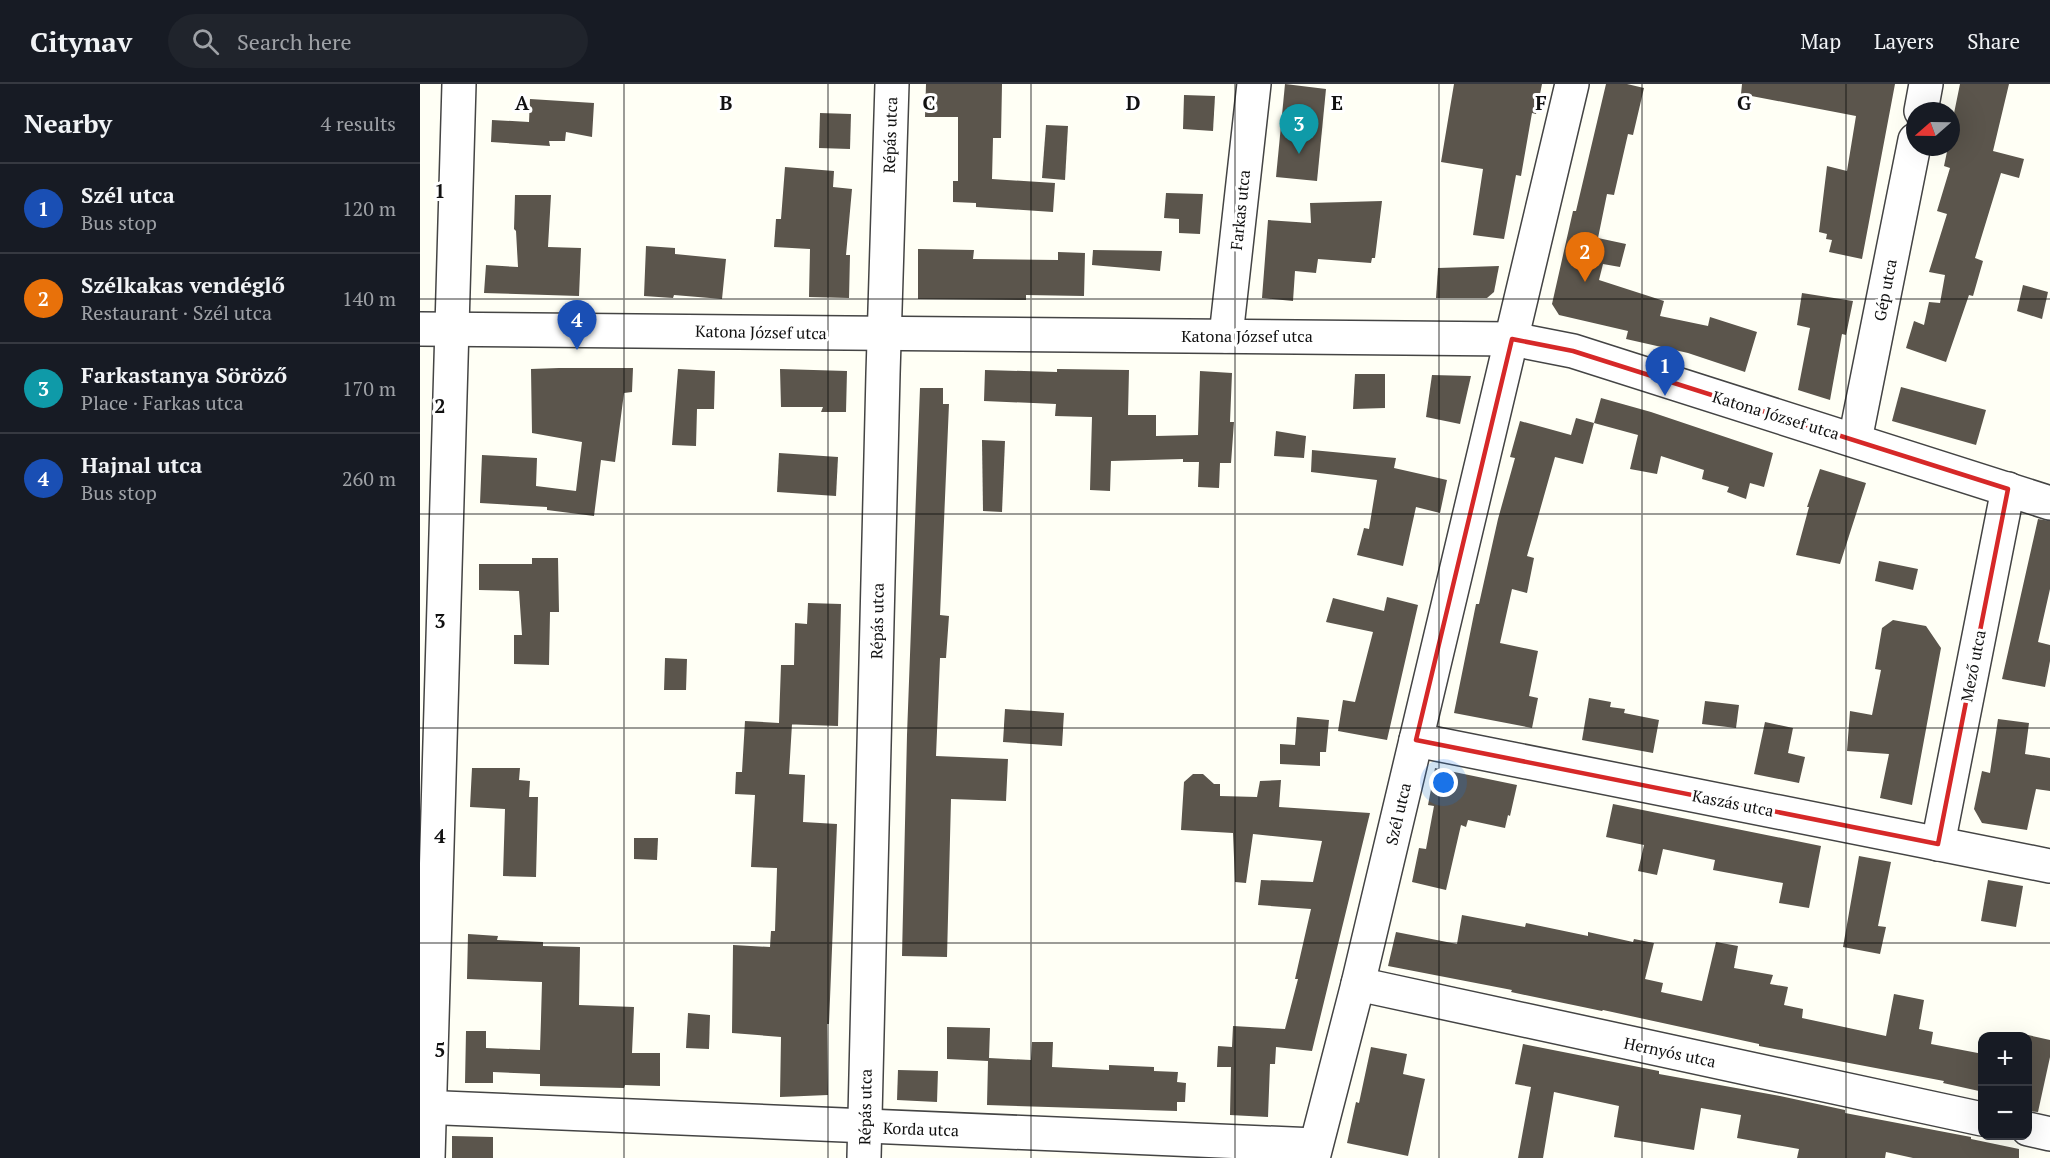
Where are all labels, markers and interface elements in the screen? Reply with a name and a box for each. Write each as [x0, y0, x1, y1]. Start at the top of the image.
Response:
search box [168, 14, 588, 68]
text: Citynav [30, 23, 132, 60]
icon: search [189, 25, 222, 58]
text: Search here [237, 27, 352, 56]
text: Map [1800, 27, 1841, 55]
text: Layers [1874, 27, 1934, 55]
text: Share [1967, 27, 2020, 55]
text: A [515, 89, 530, 116]
text: B [720, 89, 733, 116]
text: C [922, 89, 936, 116]
text: D [1126, 89, 1140, 116]
text: E [1331, 89, 1343, 116]
text: F [1535, 89, 1547, 116]
text: G [1737, 89, 1751, 116]
street label: Répás utca [878, 96, 902, 174]
north arrow [1906, 102, 1960, 156]
pin: 3 [1280, 104, 1318, 154]
text: Nearby [24, 106, 112, 140]
text: 4 results [321, 110, 396, 137]
street label: Farkas utca [1225, 169, 1255, 251]
text: 1 [434, 177, 446, 204]
text: Szél utca [81, 180, 175, 209]
text: 1 [38, 195, 49, 222]
text: 120 m [342, 195, 396, 222]
text: Bus stop [81, 209, 157, 236]
pin: 2 [1566, 232, 1604, 282]
street label: Gép utca [1868, 257, 1902, 323]
text: Szélkakas vendéglő [81, 270, 285, 299]
text: 2 [38, 285, 49, 312]
text: 140 m [342, 285, 396, 312]
text: Restaurant · Szél utca [81, 299, 272, 326]
pin: 4 [558, 300, 596, 350]
street label: Katona József utca [695, 320, 827, 344]
street label: Katona József utca [1181, 325, 1313, 347]
pin: 1 [1646, 346, 1684, 396]
text: Farkastanya Söröző [81, 360, 287, 389]
text: 3 [38, 375, 49, 402]
text: 170 m [342, 375, 396, 402]
street label: Katona József utca [1710, 385, 1842, 445]
text: Place · Farkas utca [81, 389, 244, 416]
text: 2 [434, 392, 446, 419]
text: Hajnal utca [81, 450, 202, 479]
text: 4 [38, 465, 49, 492]
text: 260 m [342, 465, 396, 492]
text: Bus stop [81, 479, 157, 506]
street label: Répás utca [865, 583, 889, 659]
text: 3 [434, 607, 446, 634]
street label: Mező utca [1955, 628, 1991, 704]
your location [1429, 768, 1458, 797]
street label: Szél utca [1380, 781, 1416, 847]
street label: Kaszás utca [1690, 784, 1776, 822]
text: 4 [434, 822, 446, 849]
street label: Hernyós utca [1622, 1032, 1718, 1072]
map controls [1978, 1032, 2032, 1140]
button: + [1978, 1032, 2032, 1086]
text: 5 [434, 1036, 446, 1063]
street label: Répás utca [853, 1069, 877, 1145]
button: − [1978, 1086, 2032, 1140]
street label: Korda utca [883, 1117, 959, 1141]

